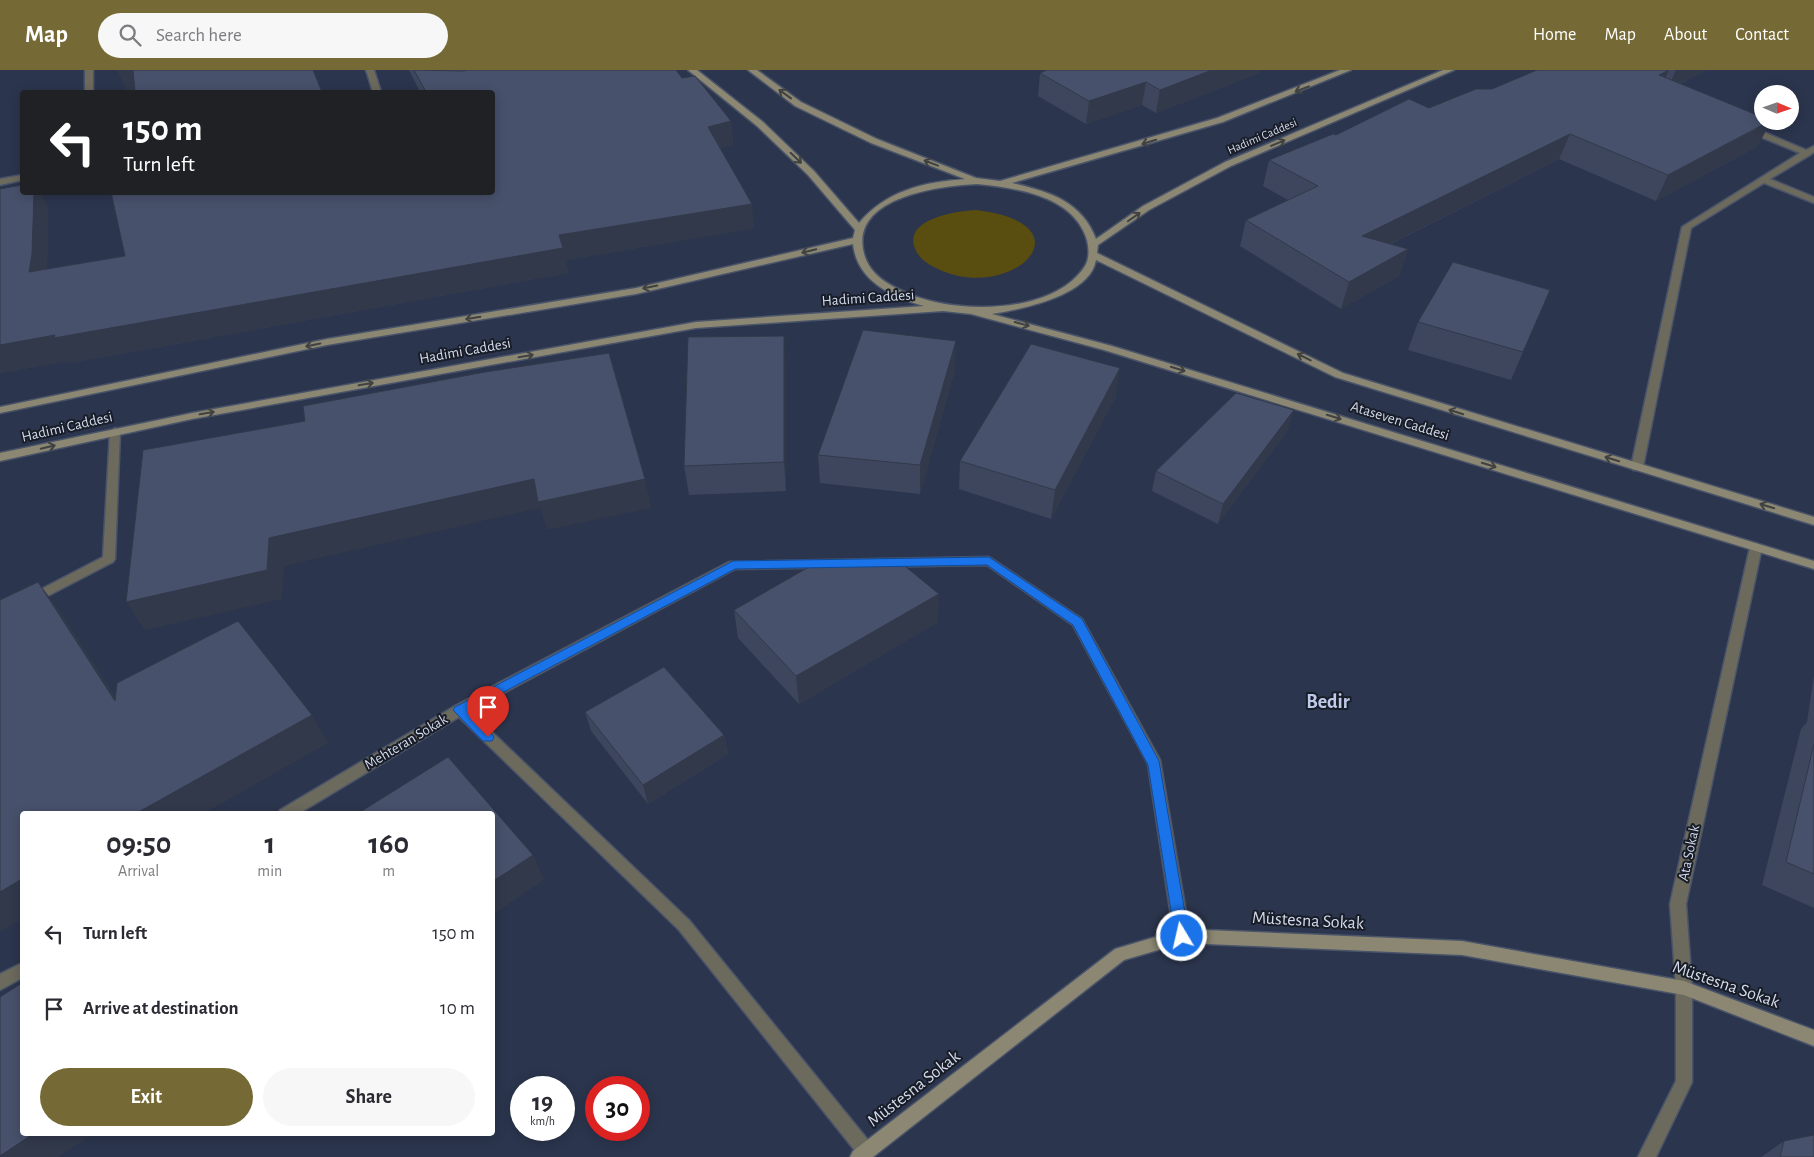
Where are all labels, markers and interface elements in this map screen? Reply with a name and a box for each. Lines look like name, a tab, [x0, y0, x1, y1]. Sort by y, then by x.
search box	[98, 13, 448, 58]
icon: search	[116, 21, 144, 49]
text: Map	[25, 23, 68, 47]
text: Search here	[156, 26, 242, 45]
text: Home	[1533, 26, 1576, 44]
text: Map	[1604, 26, 1636, 44]
text: About	[1664, 26, 1707, 44]
text: Contact	[1735, 26, 1789, 44]
one-way arrow	[1295, 84, 1310, 94]
north arrow	[1754, 85, 1799, 130]
map controls	[1754, 85, 1799, 130]
one-way arrow	[779, 89, 792, 100]
icon: left	[40, 110, 105, 175]
text: 150 m	[123, 112, 203, 147]
street label: Hadimi Caddesi	[1226, 116, 1298, 156]
one-way arrow	[1270, 137, 1285, 147]
one-way arrow	[1141, 138, 1157, 148]
one-way arrow	[790, 152, 802, 164]
text: Turn left	[123, 153, 195, 175]
one-way arrow	[924, 158, 939, 168]
one-way arrow	[1127, 212, 1141, 222]
one-way arrow	[801, 247, 817, 256]
one-way arrow	[643, 283, 659, 293]
street label: Hadimi Caddesi	[821, 287, 915, 309]
one-way arrow	[465, 313, 481, 323]
one-way arrow	[1014, 320, 1030, 330]
street label: Hadimi Caddesi	[418, 336, 512, 366]
one-way arrow	[305, 341, 321, 351]
one-way arrow	[518, 350, 534, 360]
one-way arrow	[1297, 352, 1312, 361]
one-way arrow	[1170, 365, 1186, 375]
one-way arrow	[358, 379, 374, 389]
street label: Ataseven Caddesi	[1349, 399, 1451, 443]
one-way arrow	[1449, 407, 1465, 416]
one-way arrow	[198, 408, 214, 417]
street label: Hadimi Caddesi	[20, 409, 114, 445]
one-way arrow	[1325, 412, 1341, 422]
one-way arrow	[39, 442, 55, 451]
one-way arrow	[1604, 454, 1620, 464]
one-way arrow	[1480, 460, 1496, 470]
one-way arrow	[1760, 501, 1776, 511]
pin	[467, 686, 509, 737]
district label: Bedir	[1306, 692, 1350, 712]
icon: arrive	[474, 693, 502, 721]
street label: Mehteran Sokak	[362, 711, 450, 773]
street label: Ata Sokak	[1676, 823, 1702, 882]
text: 09:50	[106, 829, 171, 859]
text: 1	[264, 829, 275, 859]
text: 160	[368, 829, 409, 859]
text: Arrival	[118, 863, 159, 879]
text: min	[257, 863, 282, 879]
text: m	[382, 863, 395, 879]
position arrow	[1155, 909, 1207, 961]
street label: Müstesna Sokak	[1252, 909, 1365, 933]
icon: left	[40, 920, 68, 948]
text: Turn left	[83, 924, 147, 943]
text: 150 m	[432, 924, 475, 943]
street label: Müstesna Sokak	[1670, 958, 1783, 1012]
icon: arrive	[40, 995, 68, 1023]
text: Arrive at destination	[83, 999, 239, 1018]
text: 10 m	[440, 999, 475, 1018]
street label: Müstesna Sokak	[864, 1047, 964, 1131]
button: Exit	[40, 1068, 253, 1126]
button: Share	[263, 1068, 475, 1126]
speed limit sign: 30	[585, 1076, 650, 1141]
text: 19	[532, 1090, 553, 1115]
text: km/h	[530, 1115, 555, 1127]

